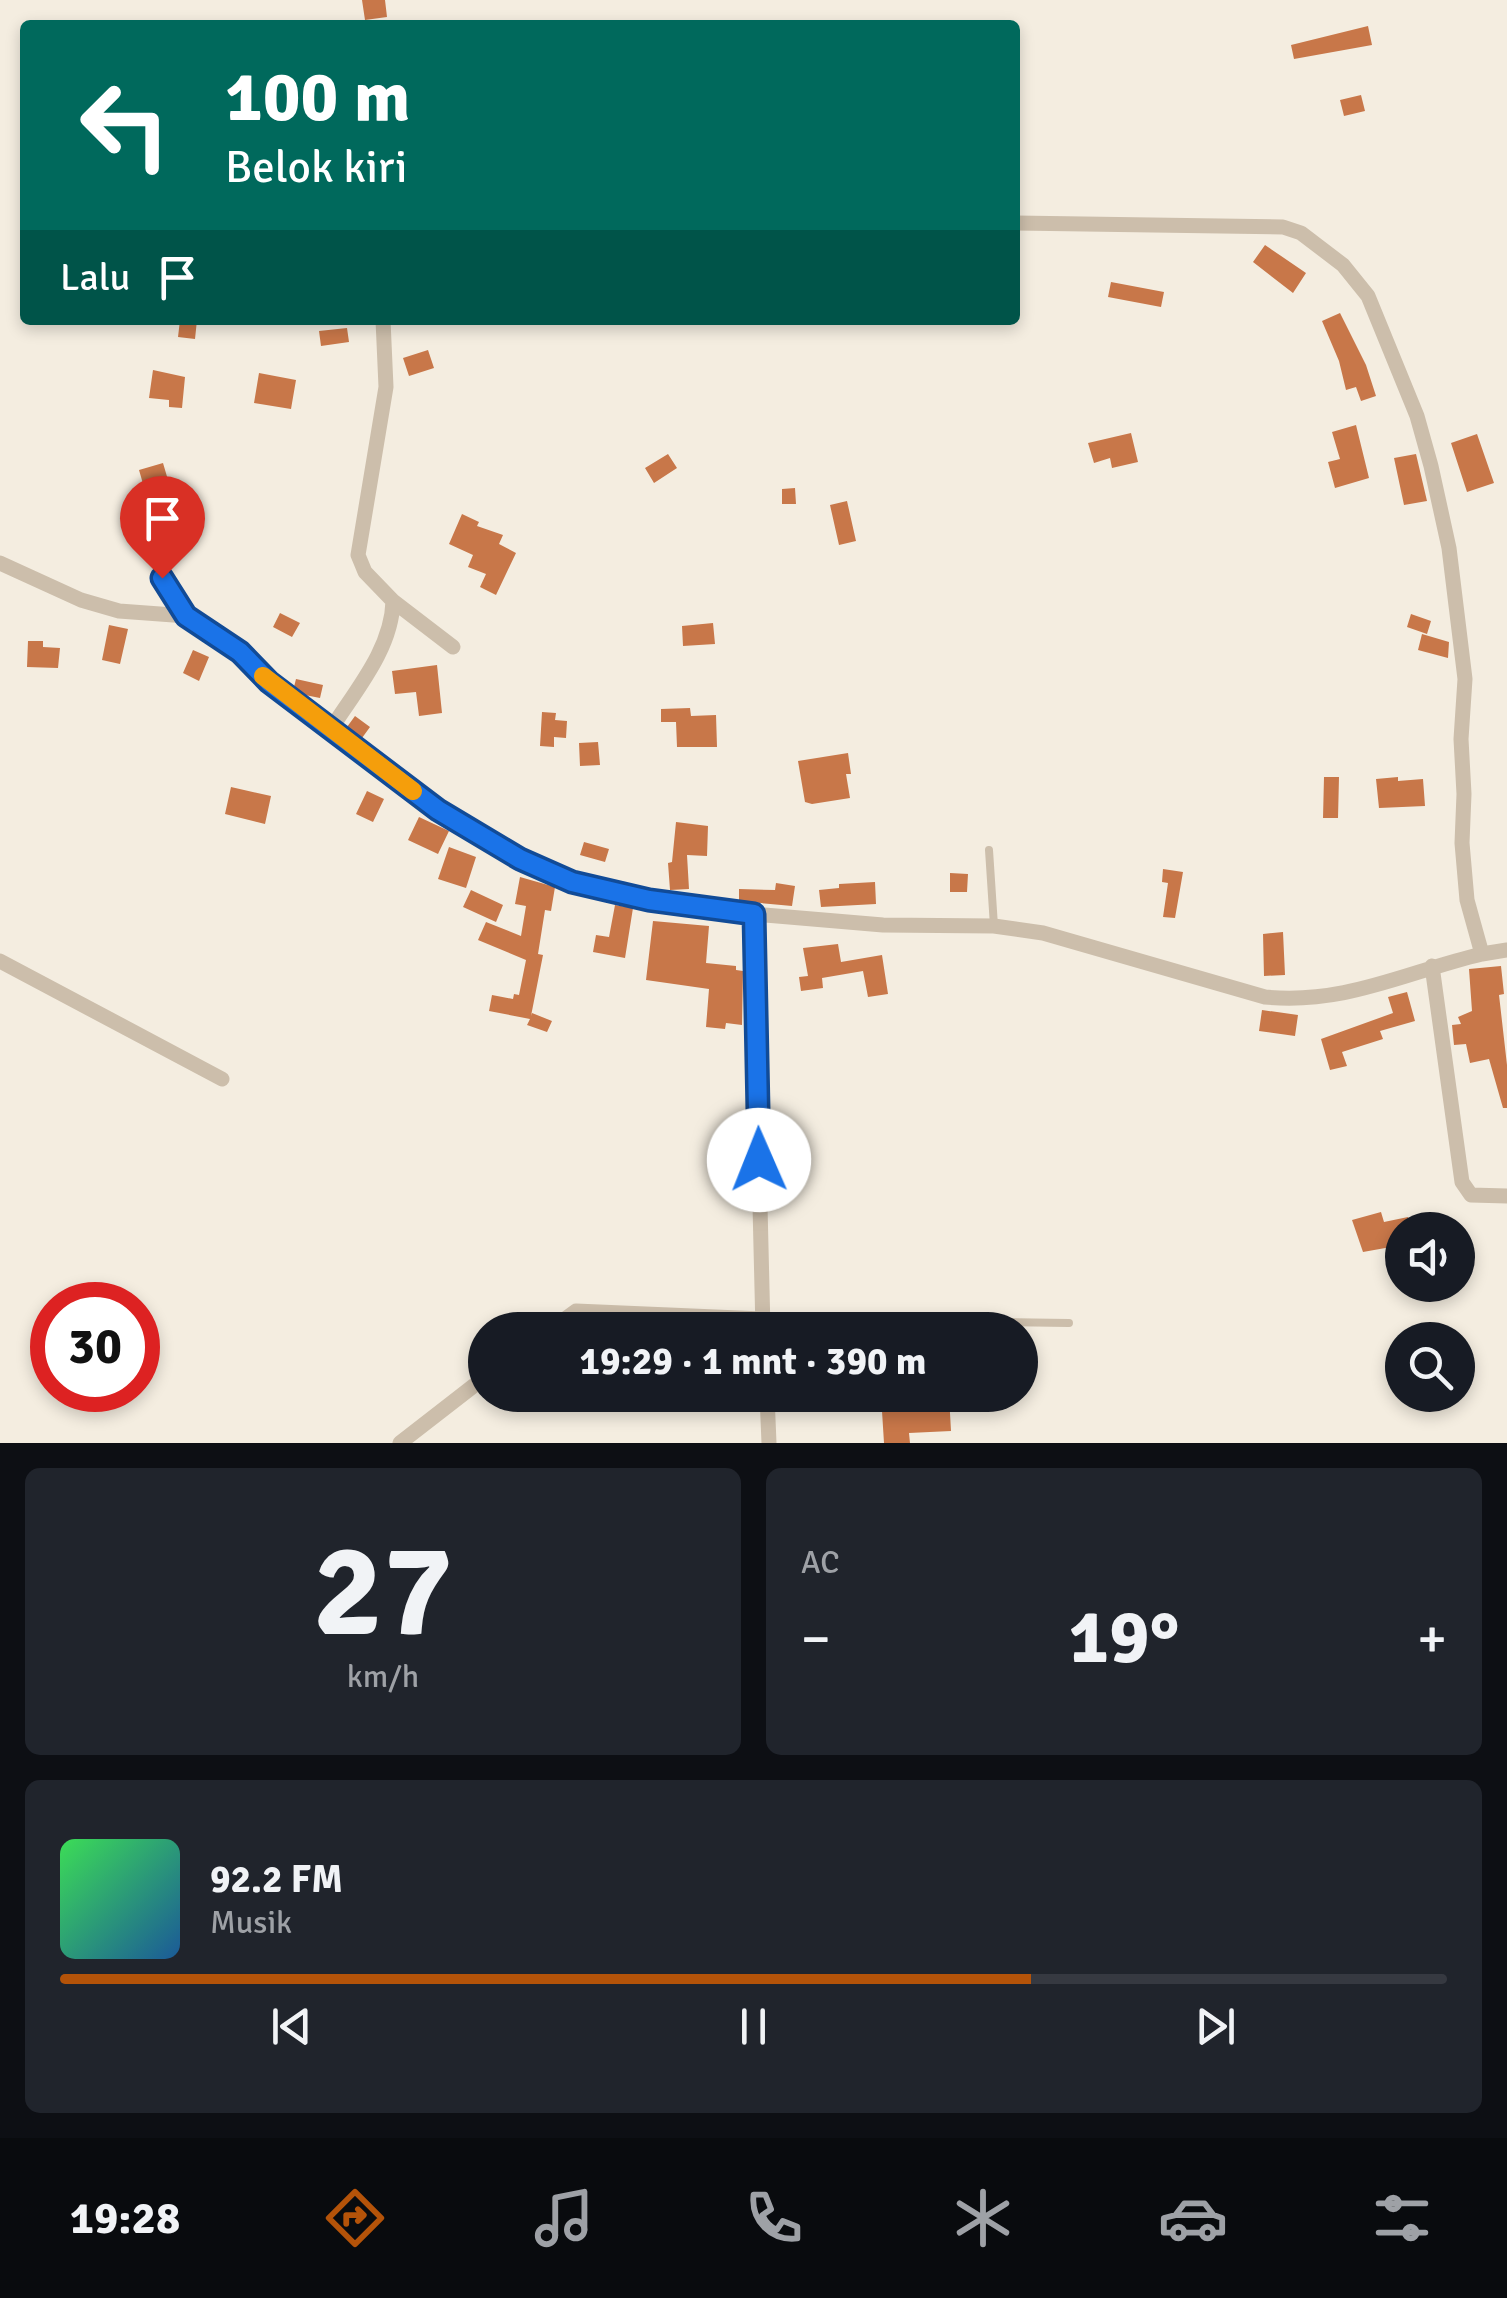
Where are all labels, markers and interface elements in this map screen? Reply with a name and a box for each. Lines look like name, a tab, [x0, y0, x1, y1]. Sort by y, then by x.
text: 100 m	[225, 54, 410, 140]
icon: left	[60, 60, 190, 190]
text: Belok kiri	[225, 140, 407, 195]
icon: arrive	[150, 250, 205, 305]
text: Lalu	[60, 254, 130, 301]
pin	[120, 476, 205, 579]
icon: arrive	[135, 491, 190, 546]
position arrow	[707, 1108, 811, 1212]
map controls	[1385, 1212, 1475, 1412]
button: sound	[1385, 1212, 1475, 1302]
speed limit sign: 30	[30, 1282, 160, 1412]
button: search	[1385, 1322, 1475, 1412]
text: 19:29 · 1 mnt · 390 m	[579, 1338, 927, 1385]
text: 27	[313, 1512, 453, 1672]
text: AC	[801, 1543, 839, 1582]
text: 19°	[1069, 1591, 1180, 1684]
text: −	[801, 1605, 831, 1673]
text: +	[1417, 1605, 1447, 1673]
text: km/h	[347, 1657, 419, 1696]
text: 92.2 FM	[210, 1856, 343, 1903]
text: Musik	[210, 1903, 292, 1942]
icon: previous	[264, 1999, 319, 2054]
icon: pause	[726, 1999, 781, 2054]
icon: next	[1188, 1999, 1243, 2054]
icon: directions	[320, 2183, 390, 2253]
icon: music	[529, 2183, 599, 2253]
icon: phone	[739, 2183, 809, 2253]
icon: climate	[948, 2183, 1018, 2253]
icon: car	[1158, 2183, 1228, 2253]
icon: filters	[1367, 2183, 1437, 2253]
text: 19:28	[70, 2191, 180, 2246]

